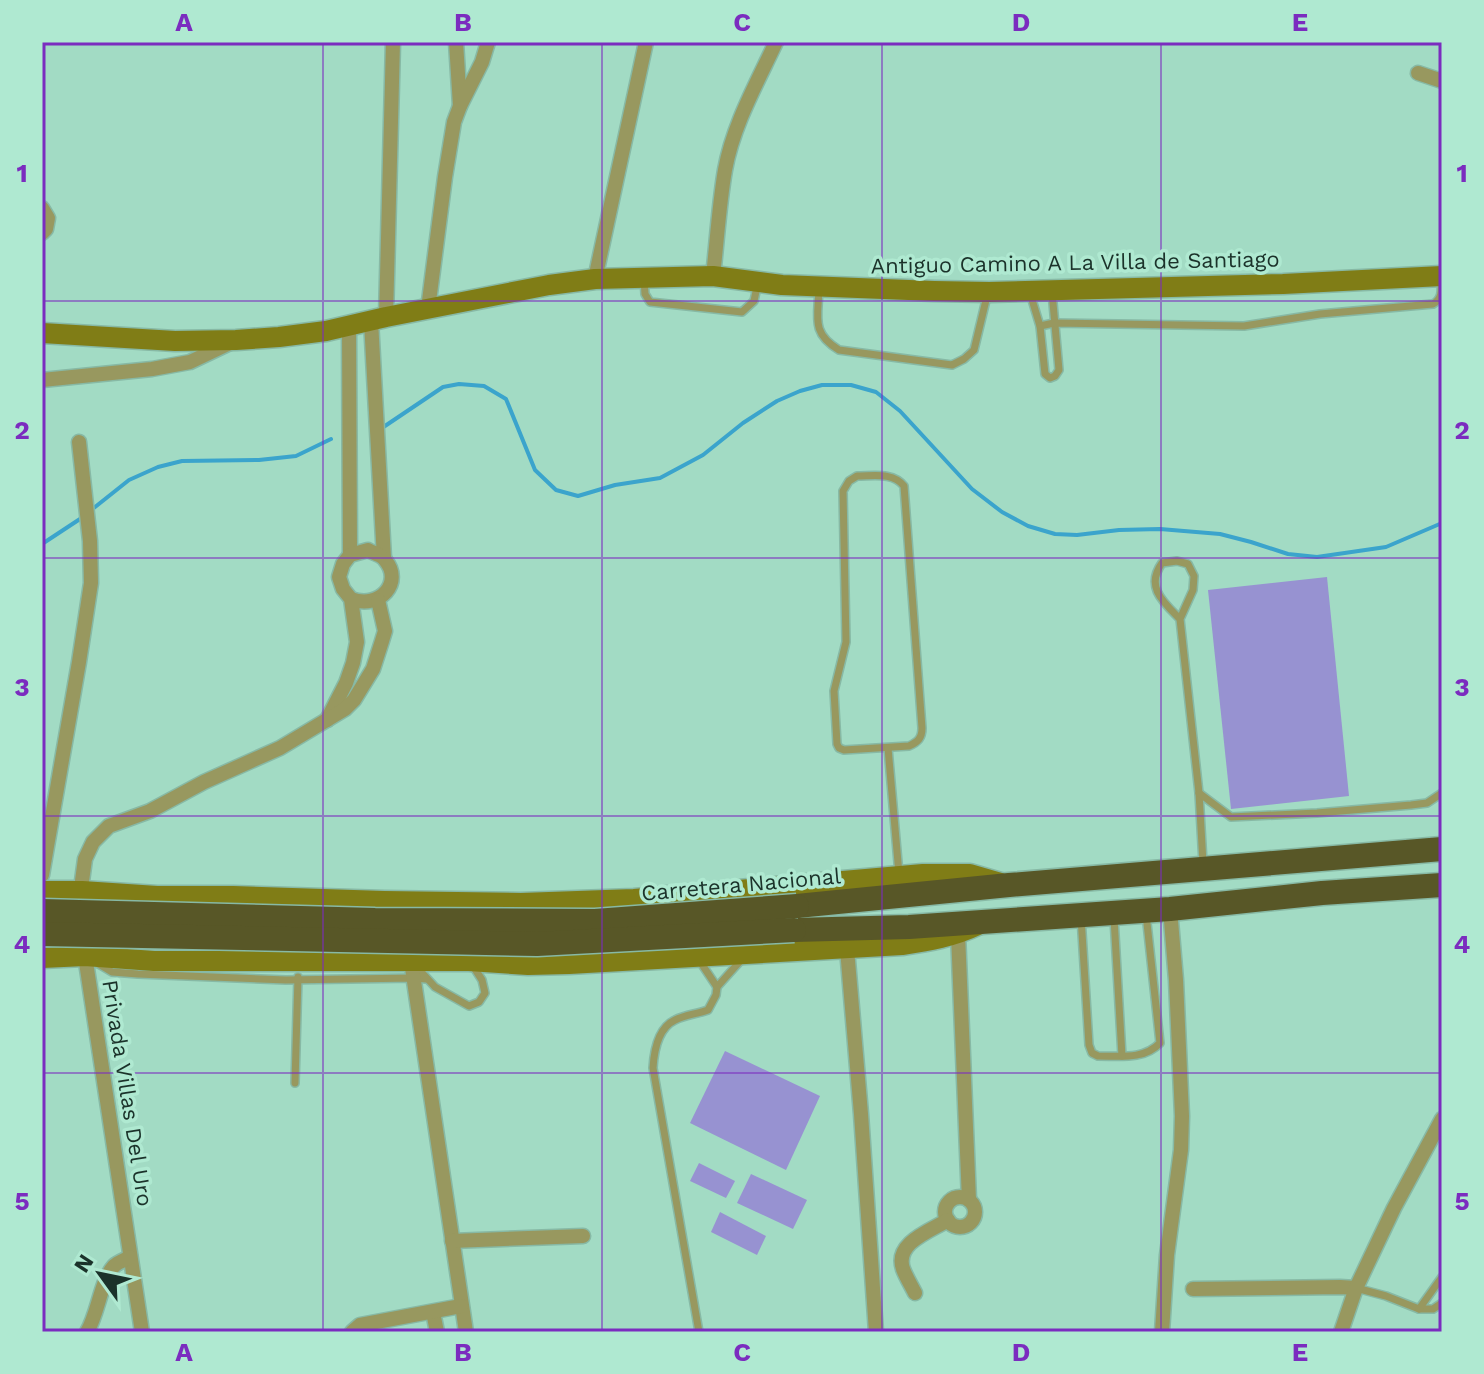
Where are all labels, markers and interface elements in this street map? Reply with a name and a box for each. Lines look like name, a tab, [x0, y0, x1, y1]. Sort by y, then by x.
text: A	[175, 7, 193, 37]
text: B	[454, 7, 472, 37]
text: C	[733, 7, 751, 37]
text: D	[1012, 7, 1030, 37]
text: E	[1292, 7, 1308, 37]
text: 1	[16, 158, 28, 188]
text: 1	[1456, 158, 1468, 188]
street label: Antiguo Camino A La Villa de Santiago	[870, 246, 1280, 279]
text: 2	[14, 415, 30, 445]
text: 2	[1454, 415, 1470, 445]
text: 3	[14, 672, 30, 702]
text: 3	[1454, 672, 1470, 702]
street label: Carretera Nacional	[640, 863, 842, 906]
text: 4	[14, 929, 31, 959]
text: 4	[1454, 929, 1471, 959]
street label: Privada Villas Del Uro	[97, 978, 158, 1208]
text: 5	[14, 1186, 30, 1216]
text: 5	[1454, 1186, 1470, 1216]
north arrow	[60, 1234, 140, 1314]
text: N	[69, 1250, 99, 1277]
text: A	[175, 1337, 193, 1367]
text: B	[454, 1337, 472, 1367]
text: C	[733, 1337, 751, 1367]
text: D	[1012, 1337, 1030, 1367]
text: E	[1292, 1337, 1308, 1367]

